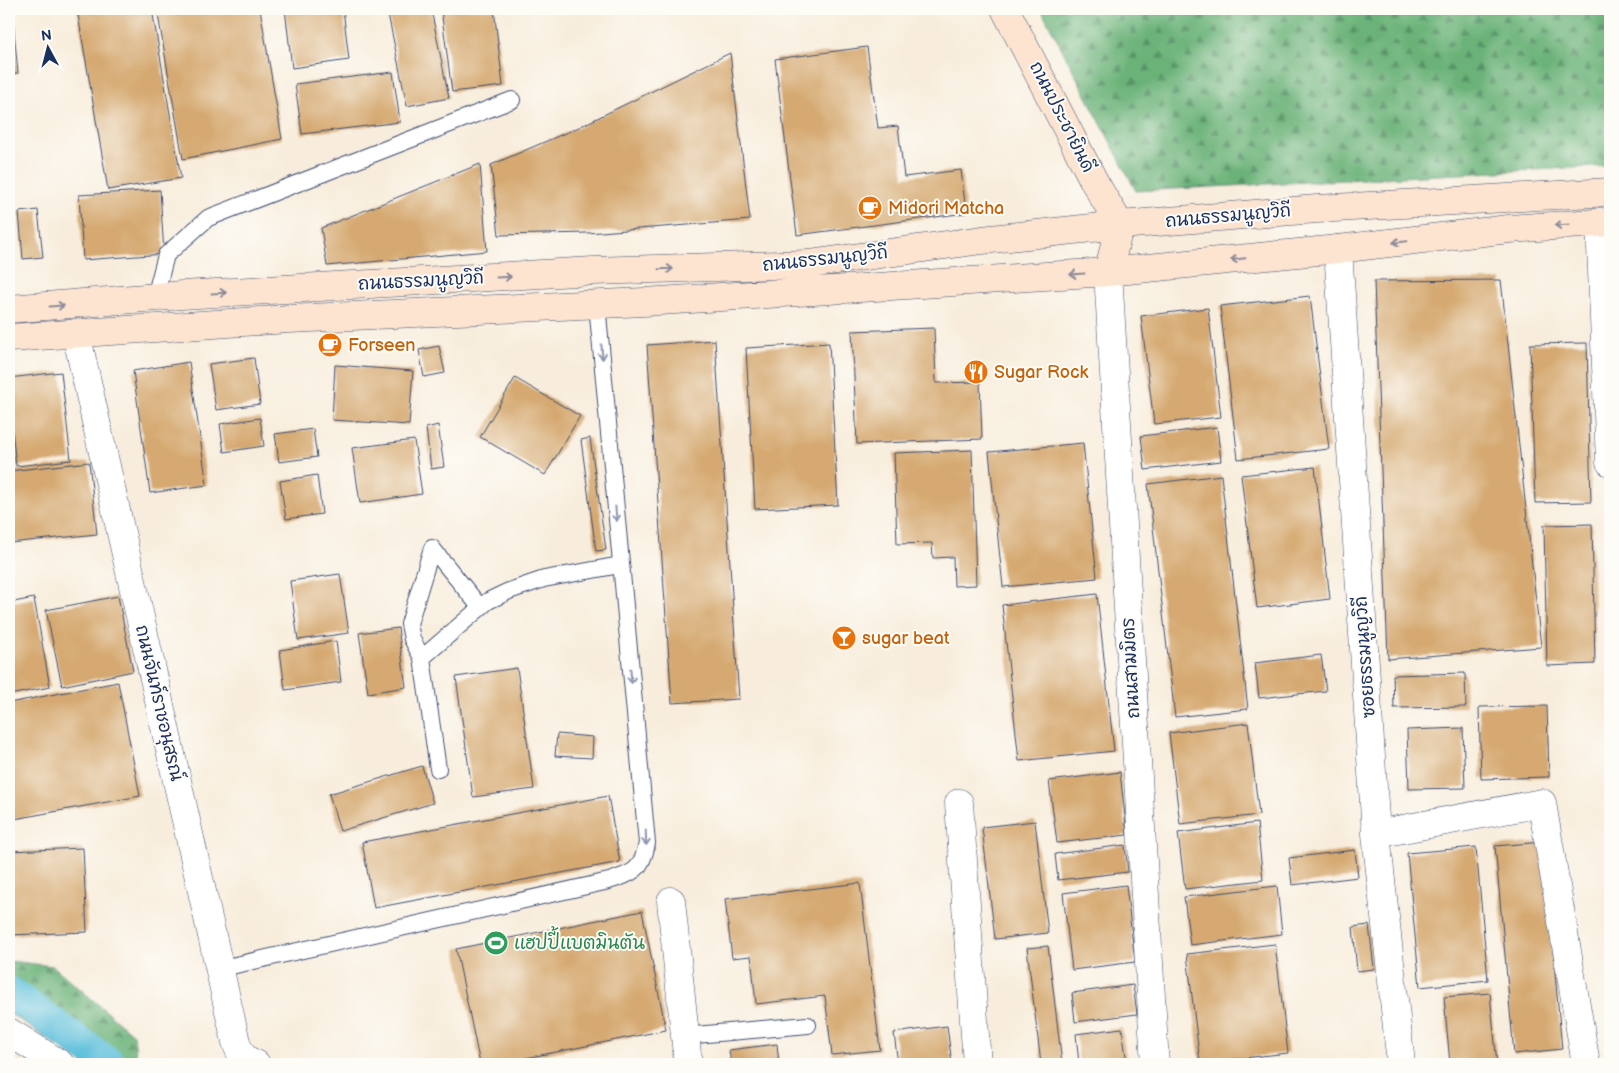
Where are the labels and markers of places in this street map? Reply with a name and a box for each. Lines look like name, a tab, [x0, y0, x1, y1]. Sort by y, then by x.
cafe icon: Midori Matcha	[857, 195, 883, 221]
place label: Midori Matcha	[888, 198, 1004, 219]
cafe icon: Forseen	[317, 332, 343, 358]
place label: Forseen	[348, 335, 415, 356]
restaurant icon: Sugar Rock	[963, 359, 989, 385]
place label: Sugar Rock	[994, 362, 1088, 383]
bar icon: sugar beat	[831, 625, 857, 651]
place label: sugar beat	[862, 628, 950, 649]
place label: แฮปปี้แบตมินตัน	[514, 926, 645, 954]
sports icon: แฮปปี้แบตมินตัน	[483, 930, 509, 956]

